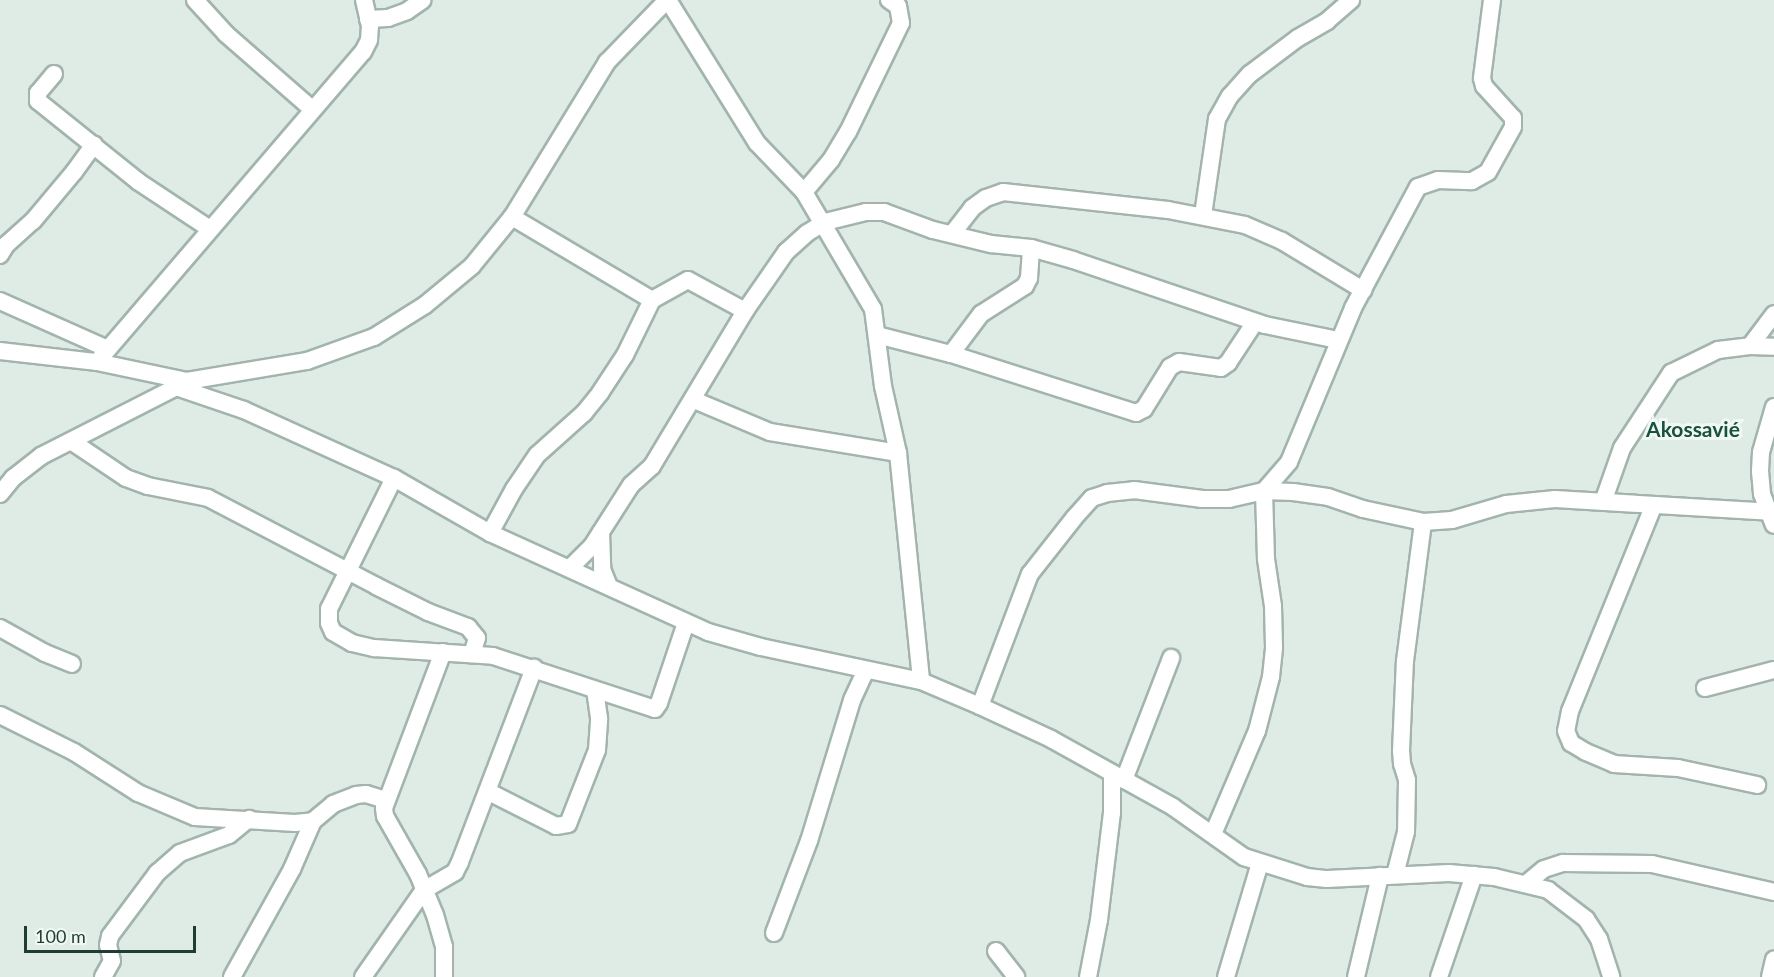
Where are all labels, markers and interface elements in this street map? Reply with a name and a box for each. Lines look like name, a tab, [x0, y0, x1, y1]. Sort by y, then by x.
district label: Akossavié	[1646, 416, 1740, 442]
scale bar	[27, 914, 200, 952]
text: 100 m	[35, 925, 86, 947]

